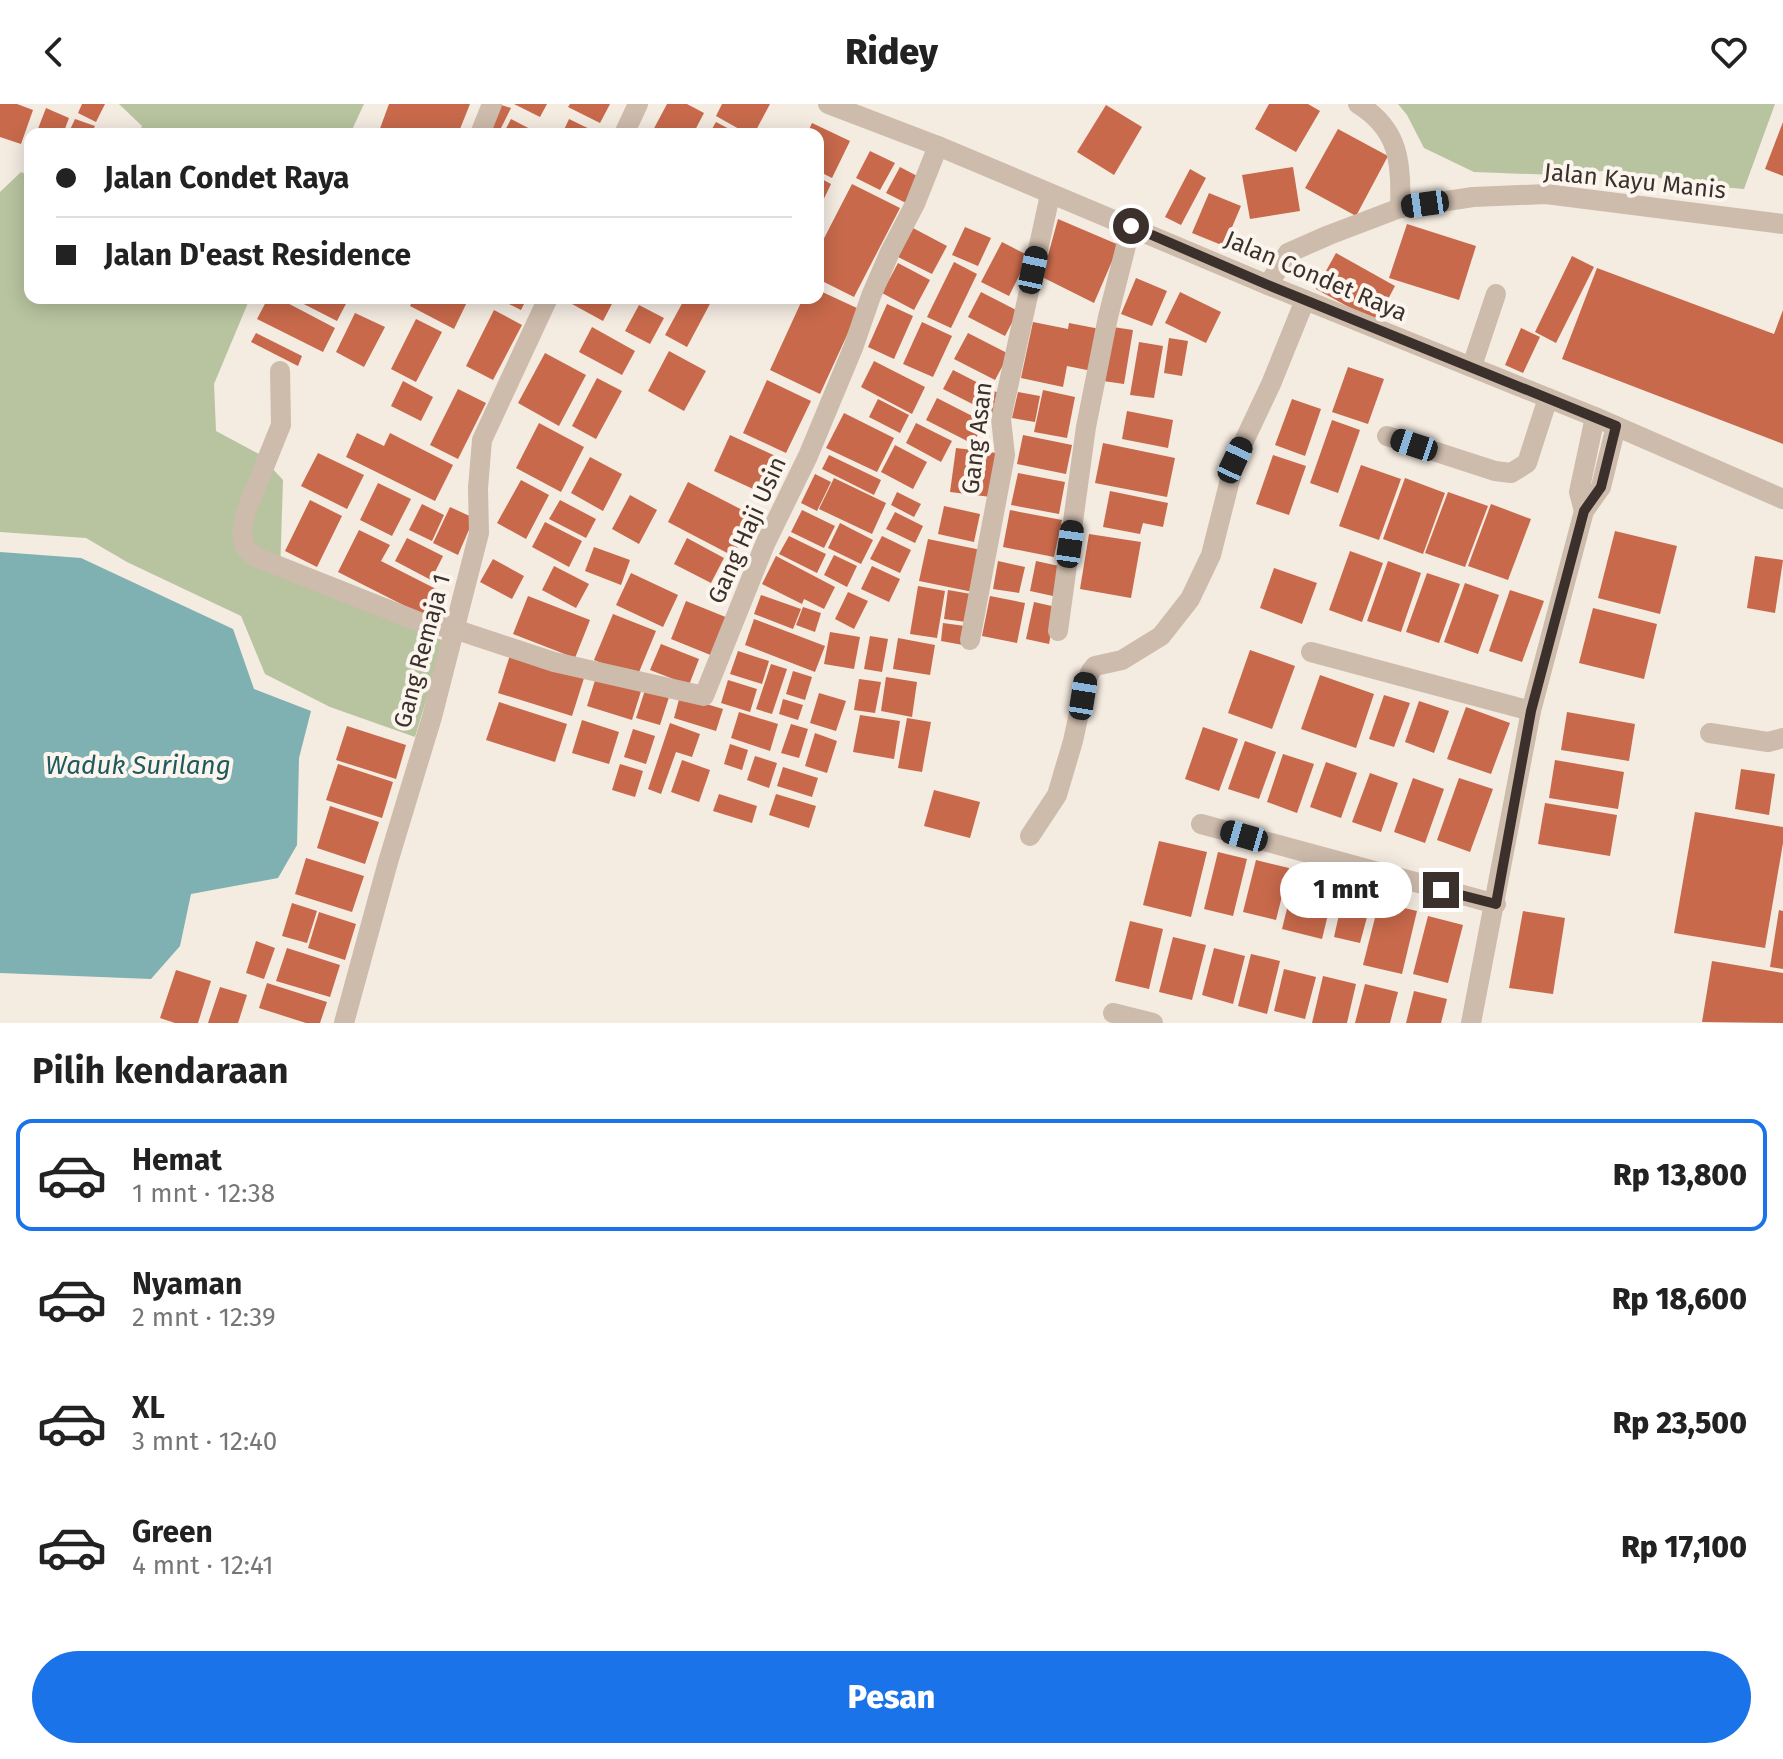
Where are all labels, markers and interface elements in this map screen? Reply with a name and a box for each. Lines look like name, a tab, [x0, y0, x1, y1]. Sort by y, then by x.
icon: back	[32, 30, 76, 74]
text: Ridey	[845, 30, 938, 74]
icon: heart	[1707, 30, 1751, 74]
street label: Jalan Kayu Manis	[1542, 158, 1728, 204]
text: Jalan Condet Raya	[104, 160, 350, 196]
car	[1400, 189, 1450, 219]
route start	[1113, 208, 1149, 244]
street label: Jalan Condet Raya	[1221, 225, 1411, 327]
text: Jalan D'east Residence	[104, 237, 411, 273]
car	[1016, 244, 1050, 296]
street label: Gang Asan	[956, 380, 998, 496]
car	[1387, 426, 1441, 464]
car	[1214, 433, 1256, 487]
street label: Gang Haji Usin	[702, 452, 792, 608]
car	[1055, 519, 1085, 569]
street label: Gang Remaja 1	[388, 571, 456, 731]
car	[1067, 670, 1099, 722]
water label: Waduk Surilang	[45, 750, 231, 781]
car	[1218, 818, 1270, 854]
callout: 1 mnt	[1281, 862, 1413, 918]
route end	[1423, 872, 1459, 908]
text: 1 mnt	[1313, 874, 1379, 905]
text: Pilih kendaraan	[32, 1049, 289, 1093]
icon: car	[36, 1139, 108, 1211]
text: Hemat	[132, 1142, 222, 1178]
text: Rp 13,800	[1613, 1157, 1747, 1193]
text: 1 mnt · 12:38	[132, 1178, 275, 1209]
icon: car	[36, 1263, 108, 1335]
text: Nyaman	[132, 1266, 242, 1302]
text: Rp 18,600	[1612, 1281, 1747, 1317]
text: 2 mnt · 12:39	[132, 1302, 276, 1333]
icon: car	[36, 1387, 108, 1459]
text: XL	[132, 1390, 165, 1426]
text: Rp 23,500	[1613, 1405, 1747, 1441]
text: 3 mnt · 12:40	[132, 1426, 277, 1457]
icon: car	[36, 1511, 108, 1583]
text: Green	[132, 1514, 213, 1550]
text: Rp 17,100	[1621, 1529, 1747, 1565]
text: 4 mnt · 12:41	[132, 1550, 273, 1581]
button: Pesan	[32, 1651, 1751, 1743]

